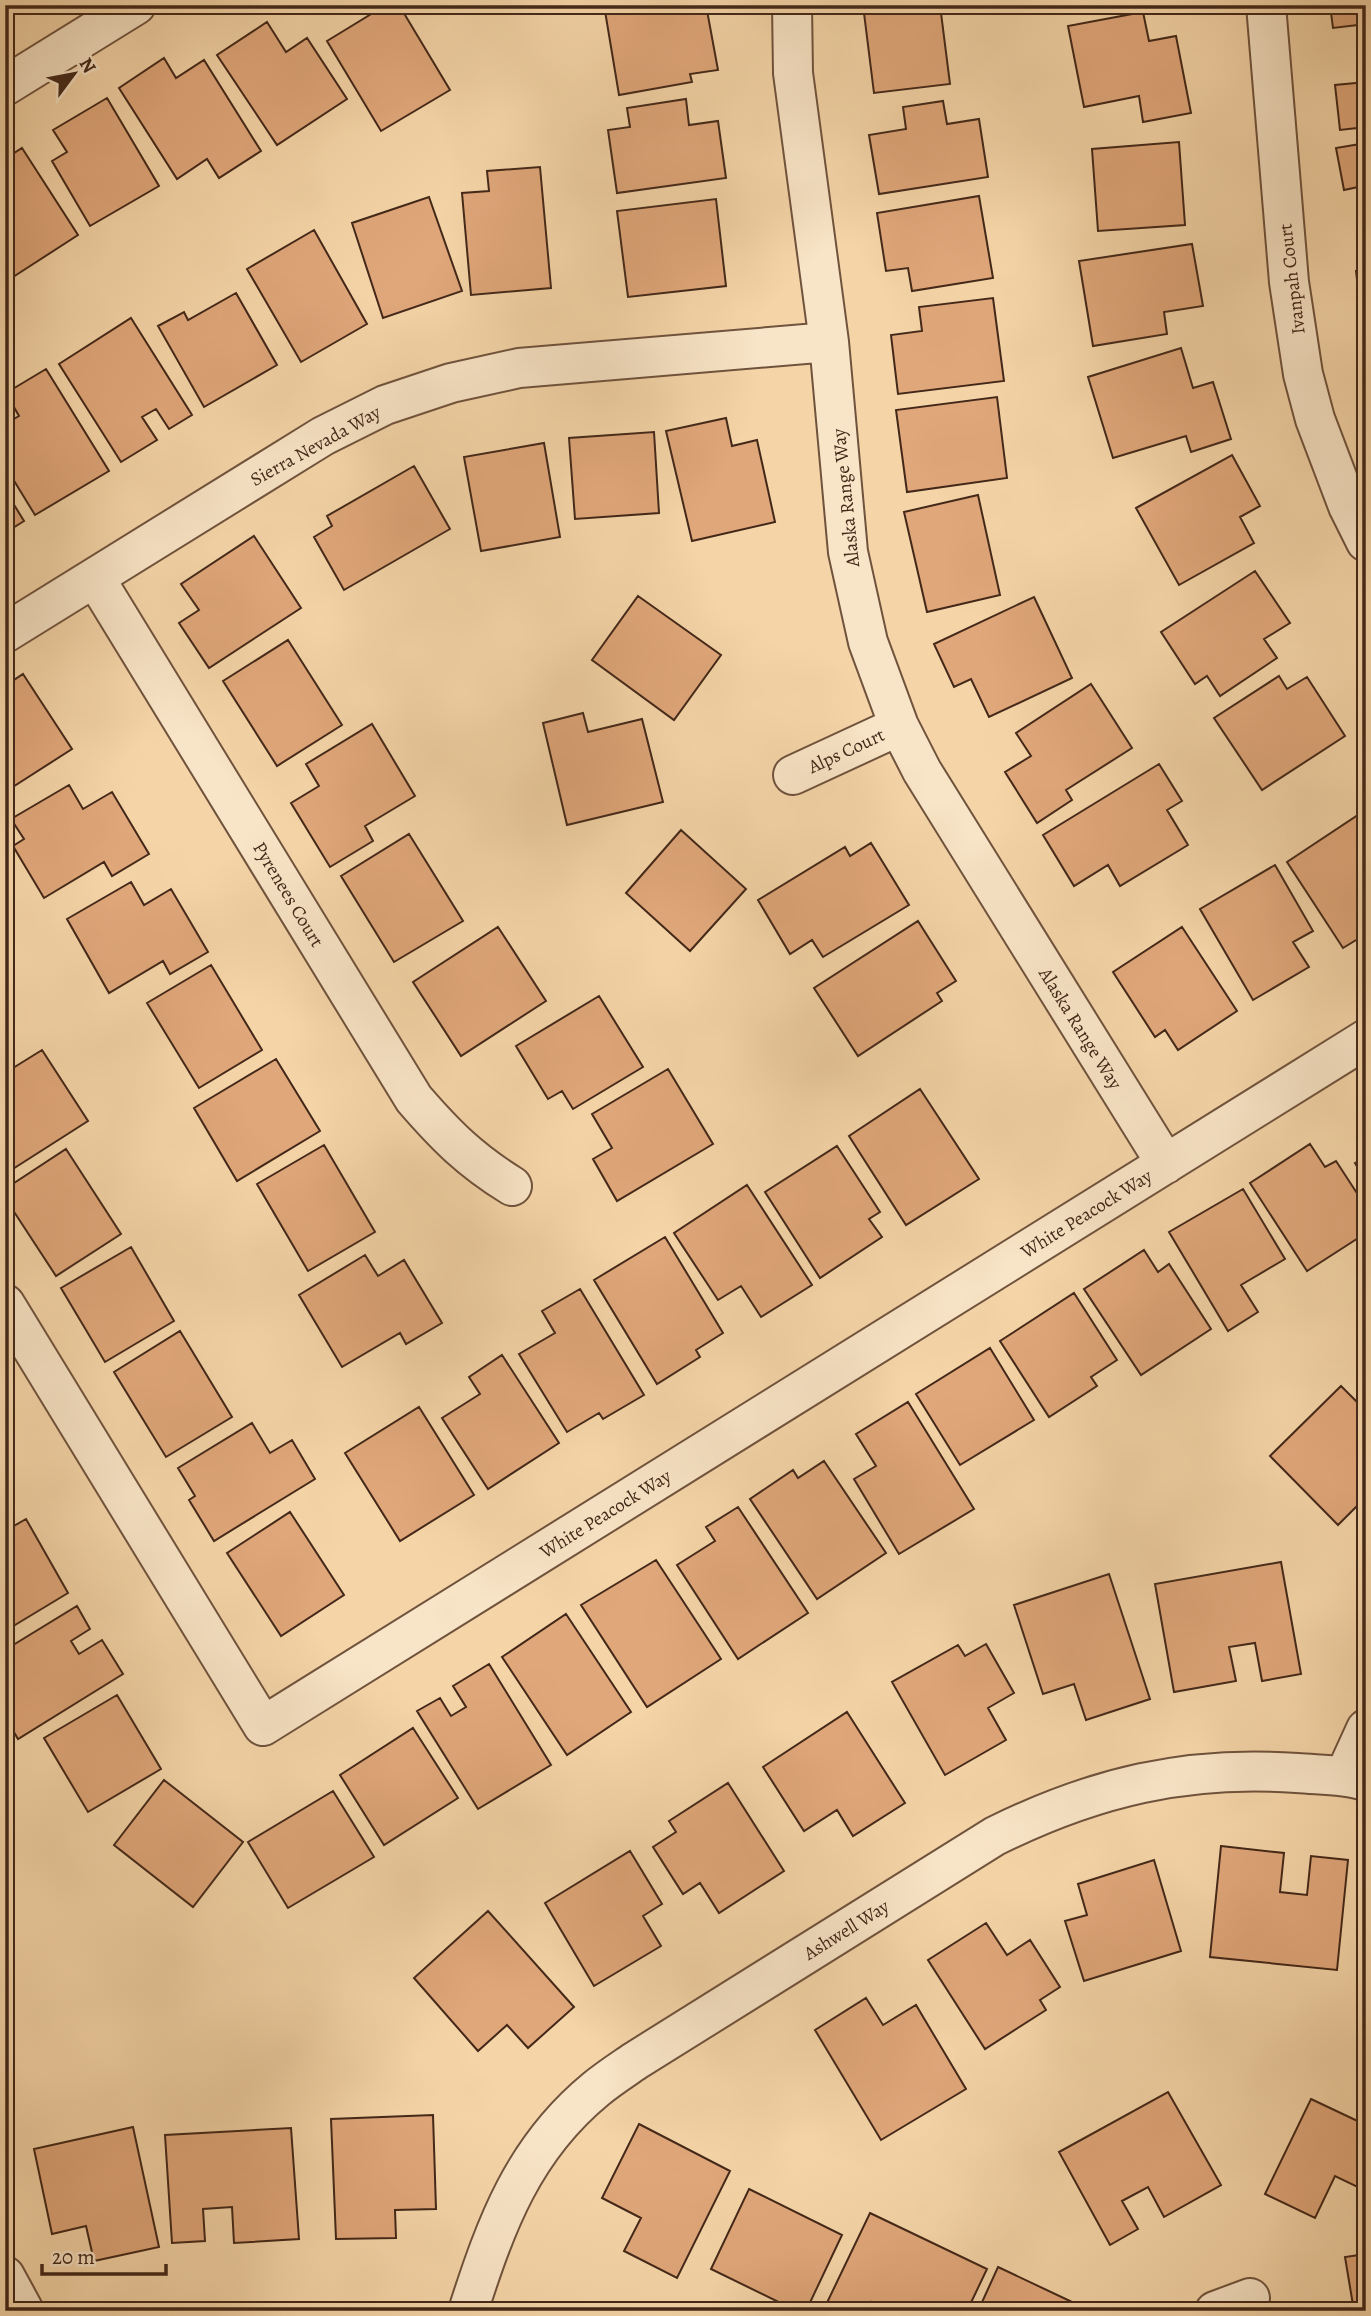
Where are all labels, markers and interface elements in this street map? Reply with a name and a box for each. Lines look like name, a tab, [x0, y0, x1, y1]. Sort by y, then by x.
north arrow	[38, 38, 108, 108]
text: N	[73, 53, 102, 78]
street label: Ivanpah Court	[1272, 222, 1312, 336]
street label: Sierra Nevada Way	[246, 399, 386, 493]
street label: Alaska Range Way	[826, 427, 866, 569]
street label: Alps Court	[803, 722, 889, 780]
street label: Pyrenees Court	[247, 837, 330, 952]
street label: Alaska Range Way	[1032, 962, 1128, 1095]
street label: White Peacock Way	[1015, 1163, 1158, 1265]
street label: White Peacock Way	[534, 1463, 677, 1565]
street label: Ashwell Way	[798, 1893, 895, 1967]
scale bar	[42, 2232, 166, 2276]
text: 20 m	[52, 2243, 95, 2271]

